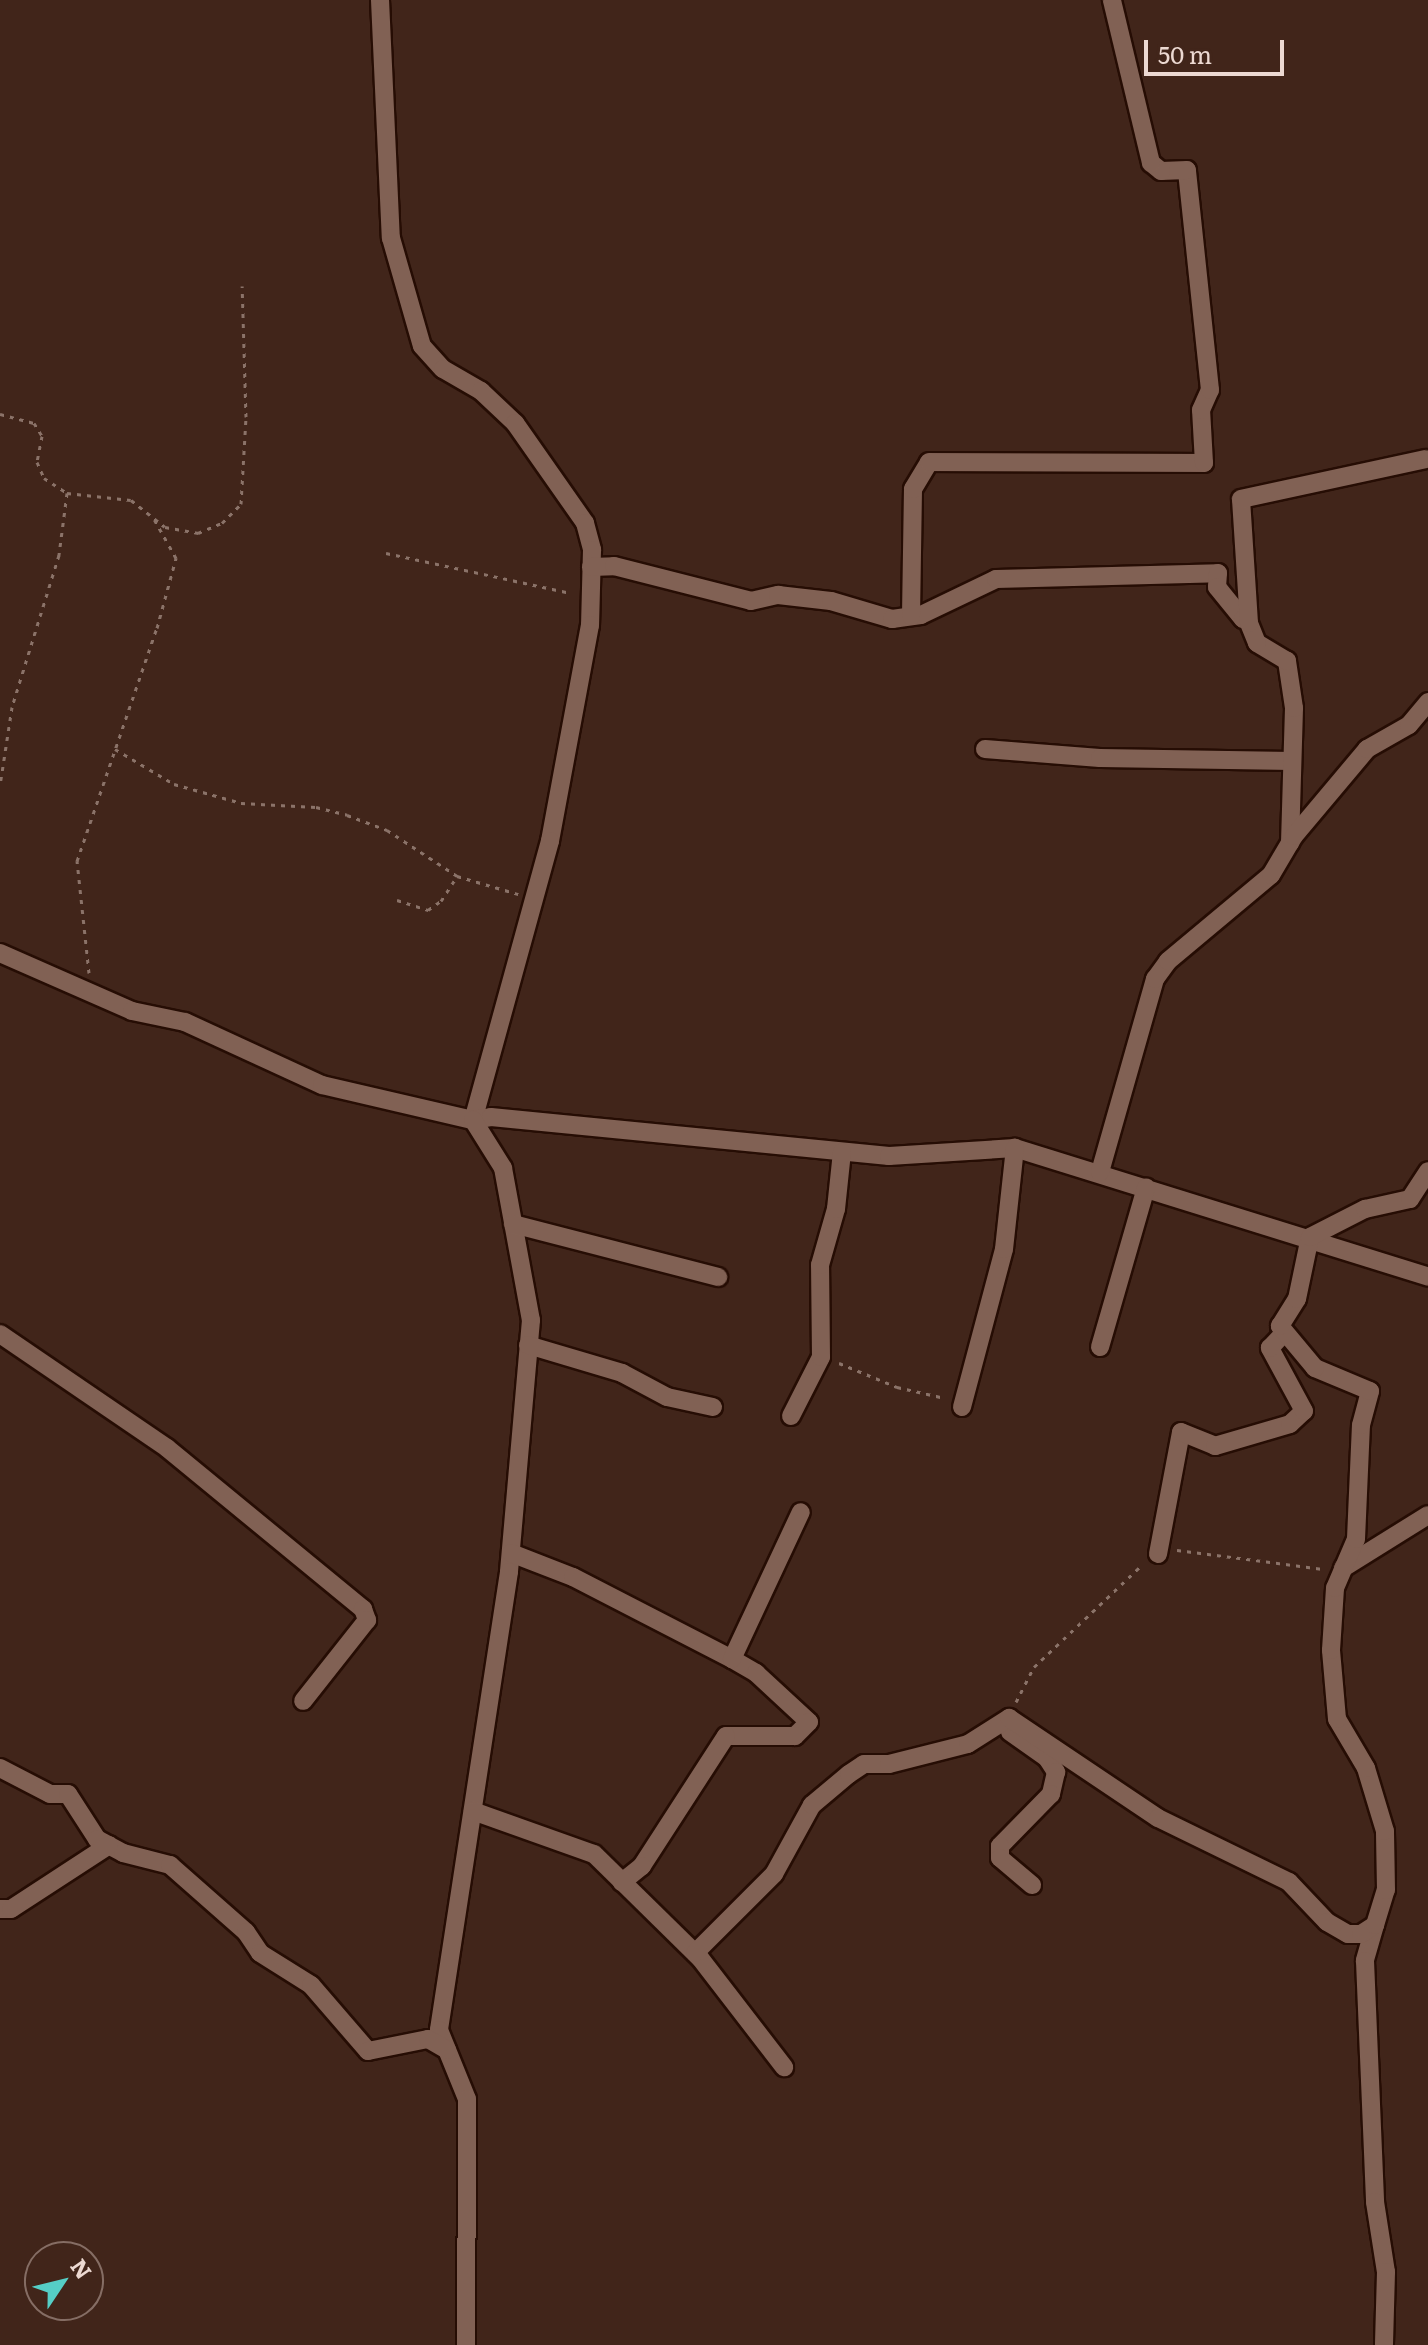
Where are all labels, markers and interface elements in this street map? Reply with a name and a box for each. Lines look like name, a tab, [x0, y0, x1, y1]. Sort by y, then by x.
scale bar	[1148, 24, 1288, 74]
text: 50 m	[1158, 36, 1212, 71]
north arrow	[24, 2241, 104, 2321]
text: N	[64, 2251, 101, 2285]

